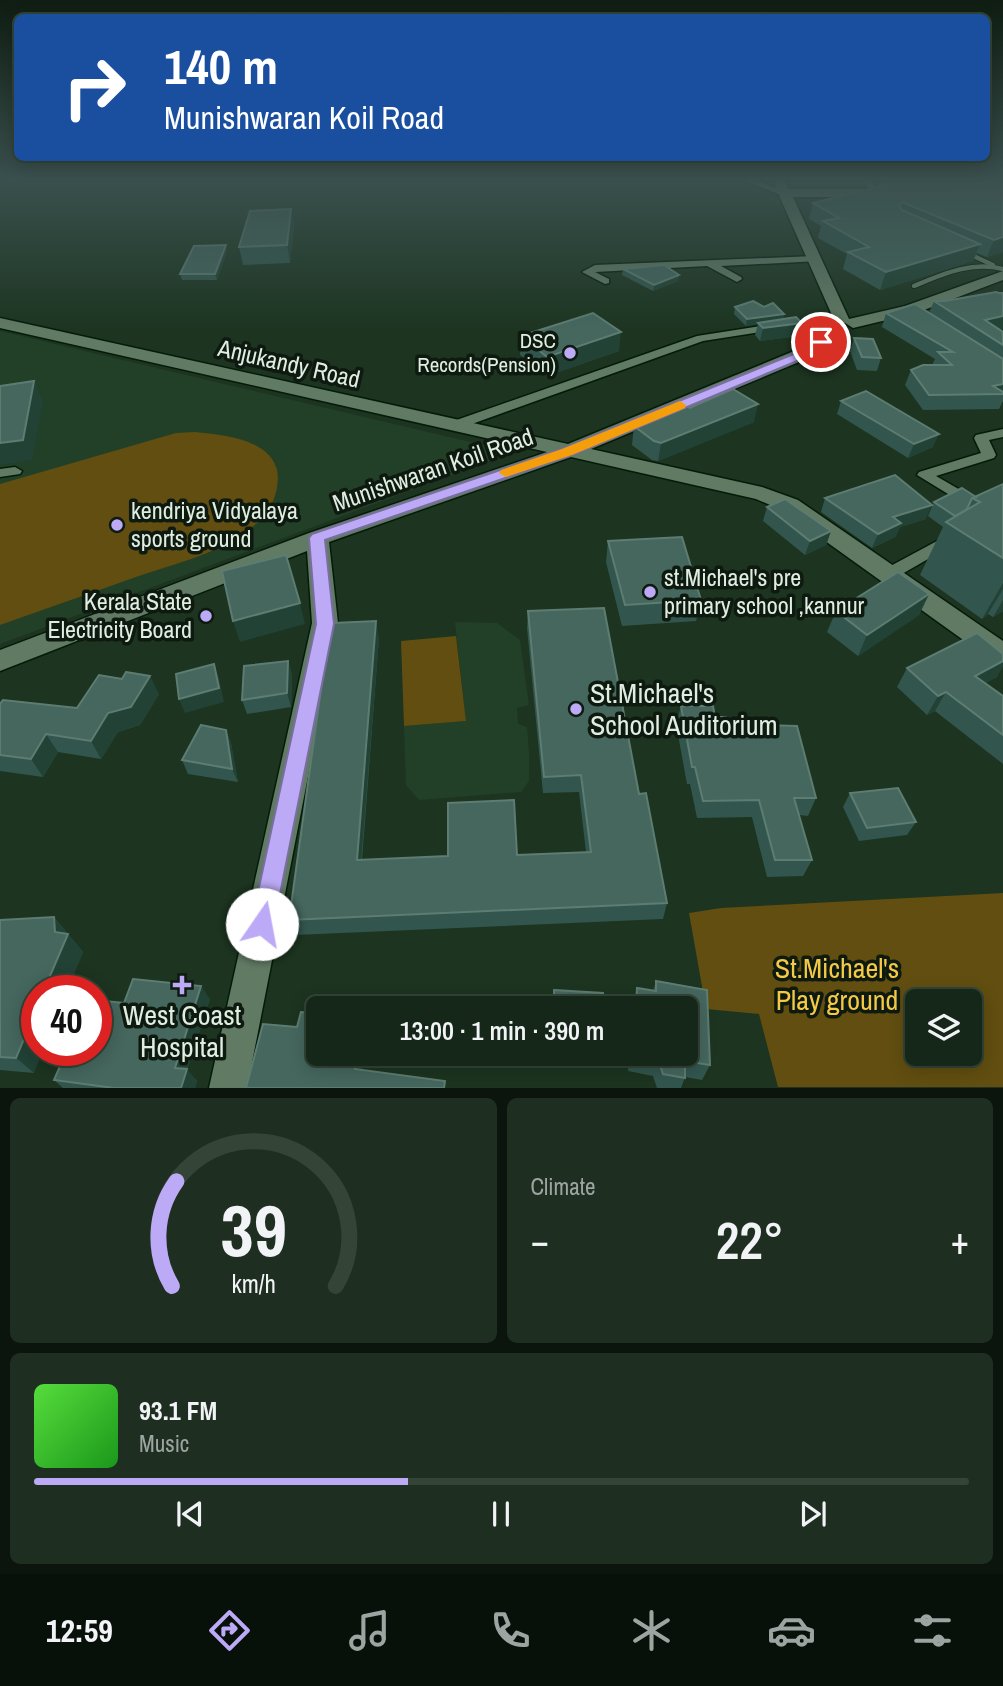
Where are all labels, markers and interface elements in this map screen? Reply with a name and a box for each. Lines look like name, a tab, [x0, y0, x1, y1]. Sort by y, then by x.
text: 140 m	[164, 33, 278, 99]
icon: right	[49, 42, 140, 133]
text: Munishwaran Koil Road	[164, 96, 444, 139]
pin	[791, 312, 851, 372]
icon: arrive	[802, 323, 840, 361]
place label: DSC Records(Pension)	[417, 326, 556, 379]
street label: Anjukandy Road	[214, 331, 363, 395]
marker: DSC Records(Pension)	[562, 345, 578, 361]
street label: Munishwaran Koil Road	[328, 420, 537, 518]
place label: kendriya Vidyalaya sports ground	[131, 494, 298, 554]
marker: kendriya Vidyalaya sports ground	[109, 517, 125, 533]
place label: st.Michael's pre primary school ,kannur	[664, 561, 865, 621]
marker: st.Michael's pre primary school ,kannur	[642, 584, 658, 600]
place label: Kerala State Electricity Board	[48, 585, 192, 645]
marker: Kerala State Electricity Board	[198, 608, 214, 624]
place label: St.Michael's School Auditorium	[590, 674, 778, 744]
marker: St.Michael's School Auditorium	[568, 701, 584, 717]
position arrow	[225, 887, 299, 961]
park label: St.Michael's Play ground	[775, 949, 899, 1019]
speed limit sign: 40	[21, 975, 112, 1066]
marker: West Coast Hospital	[172, 975, 192, 995]
map controls	[905, 989, 982, 1066]
button: layers	[905, 989, 982, 1066]
place label: West Coast Hospital	[123, 996, 241, 1066]
text: 13:00 · 1 min · 390 m	[400, 1013, 604, 1048]
text: Climate	[531, 1171, 595, 1202]
text: 39	[220, 1182, 286, 1280]
text: 22°	[716, 1205, 784, 1275]
text: −	[531, 1215, 549, 1266]
text: +	[951, 1215, 969, 1266]
text: km/h	[231, 1267, 275, 1301]
text: 93.1 FM	[139, 1393, 217, 1428]
text: Music	[139, 1428, 189, 1459]
icon: previous	[171, 1495, 209, 1533]
icon: pause	[482, 1495, 520, 1533]
icon: next	[794, 1495, 832, 1533]
icon: directions	[205, 1606, 254, 1655]
icon: music	[345, 1606, 394, 1655]
icon: phone	[486, 1606, 535, 1655]
icon: climate	[627, 1606, 676, 1655]
icon: car	[767, 1606, 816, 1655]
icon: filters	[908, 1606, 957, 1655]
text: 12:59	[46, 1609, 113, 1652]

